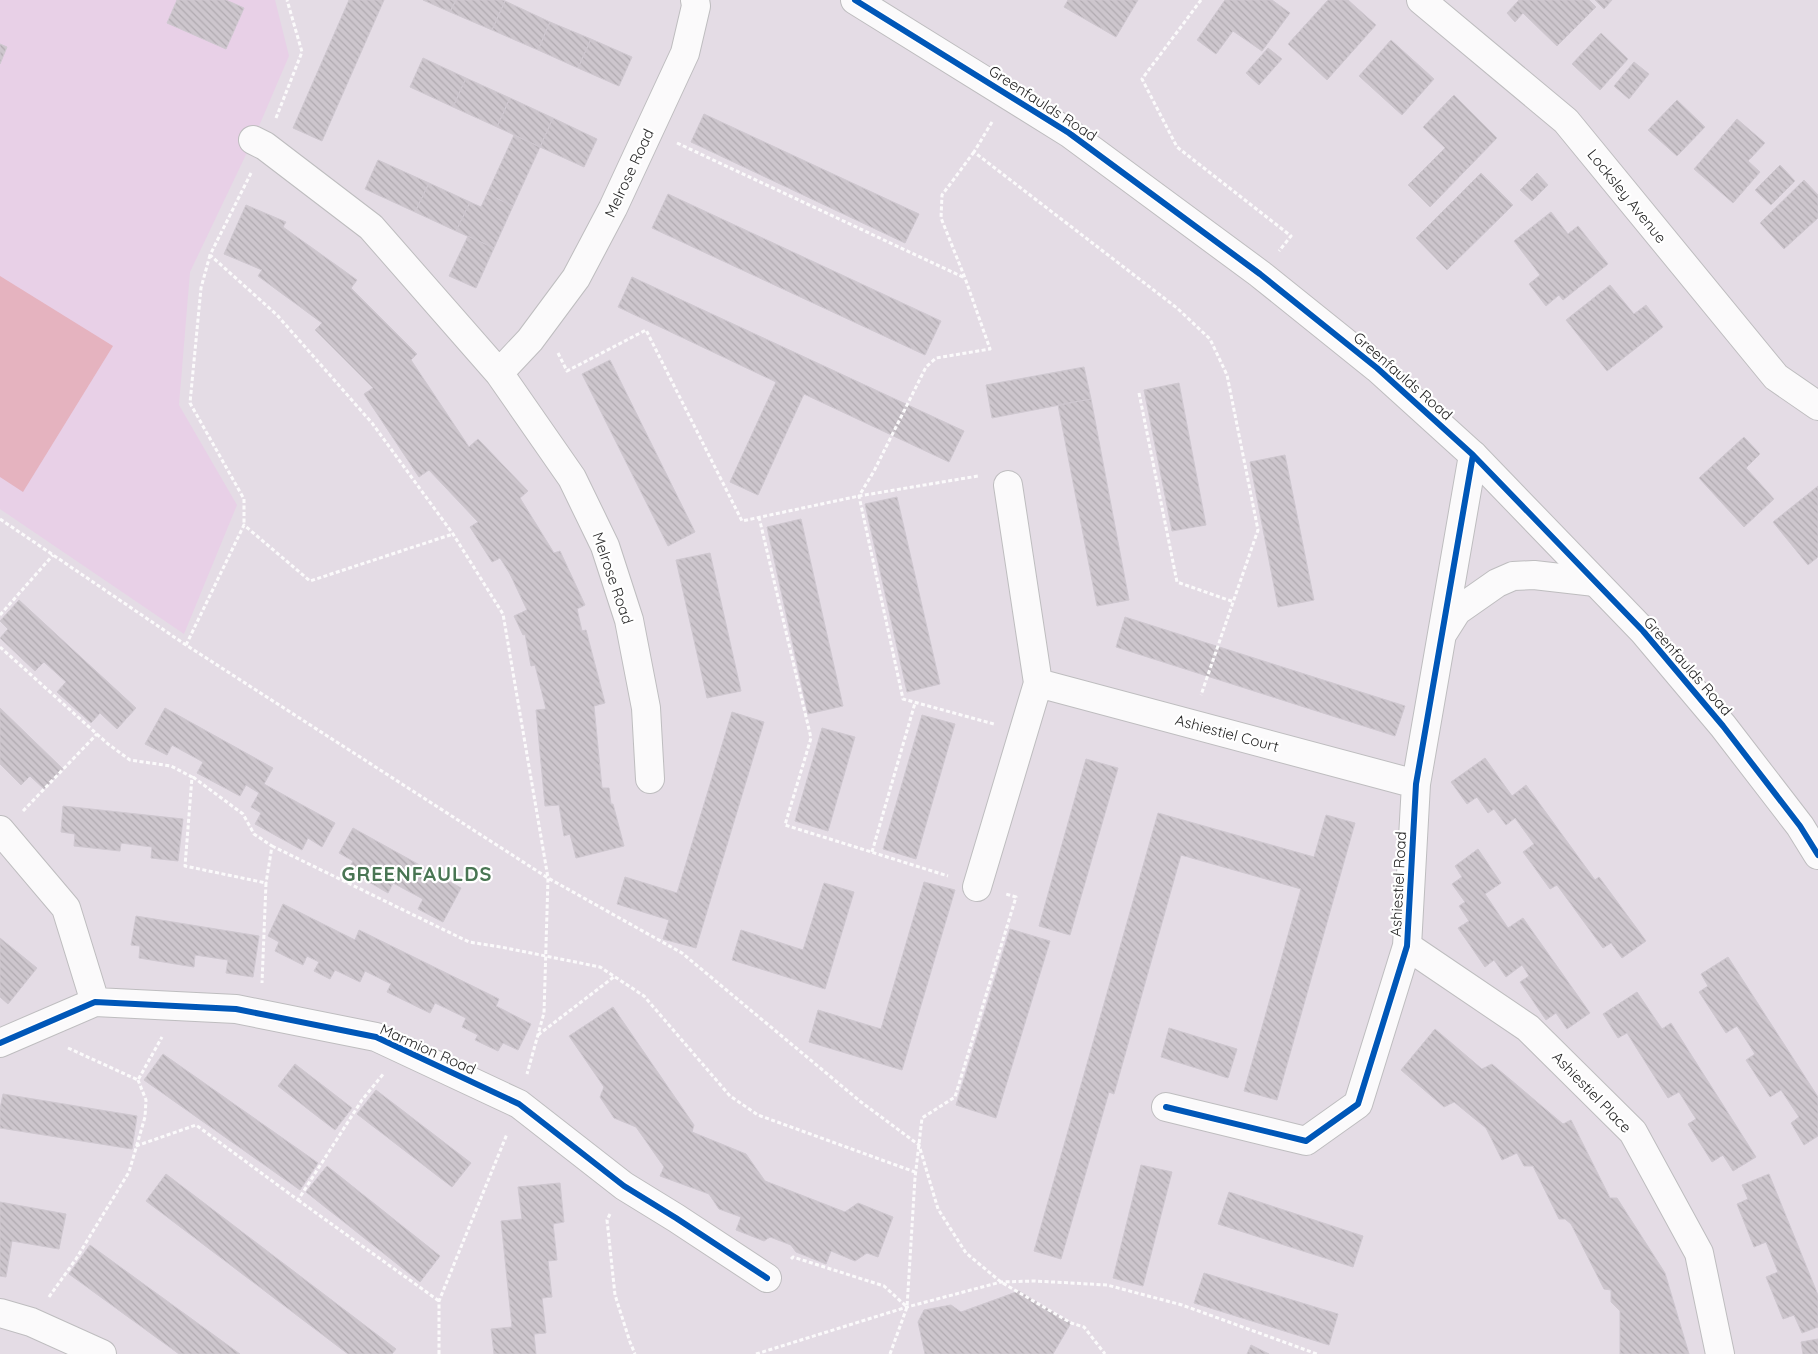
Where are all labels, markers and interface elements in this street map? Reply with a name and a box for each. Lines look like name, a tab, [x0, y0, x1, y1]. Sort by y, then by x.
street label: Greenfaulds Road	[985, 61, 1101, 145]
street label: Melrose Road	[600, 126, 658, 220]
street label: Locksley Avenue	[1583, 145, 1671, 247]
street label: Greenfaulds Road	[1350, 328, 1456, 424]
street label: Melrose Road	[588, 530, 638, 626]
street label: Greenfaulds Road	[1640, 613, 1736, 719]
street label: Ashiestiel Court	[1173, 710, 1281, 756]
street label: Ashiestiel Road	[1386, 831, 1410, 937]
district label: GREENFAULDS	[342, 861, 493, 886]
street label: Marmion Road	[377, 1019, 479, 1079]
street label: Ashiestiel Place	[1548, 1047, 1636, 1137]

